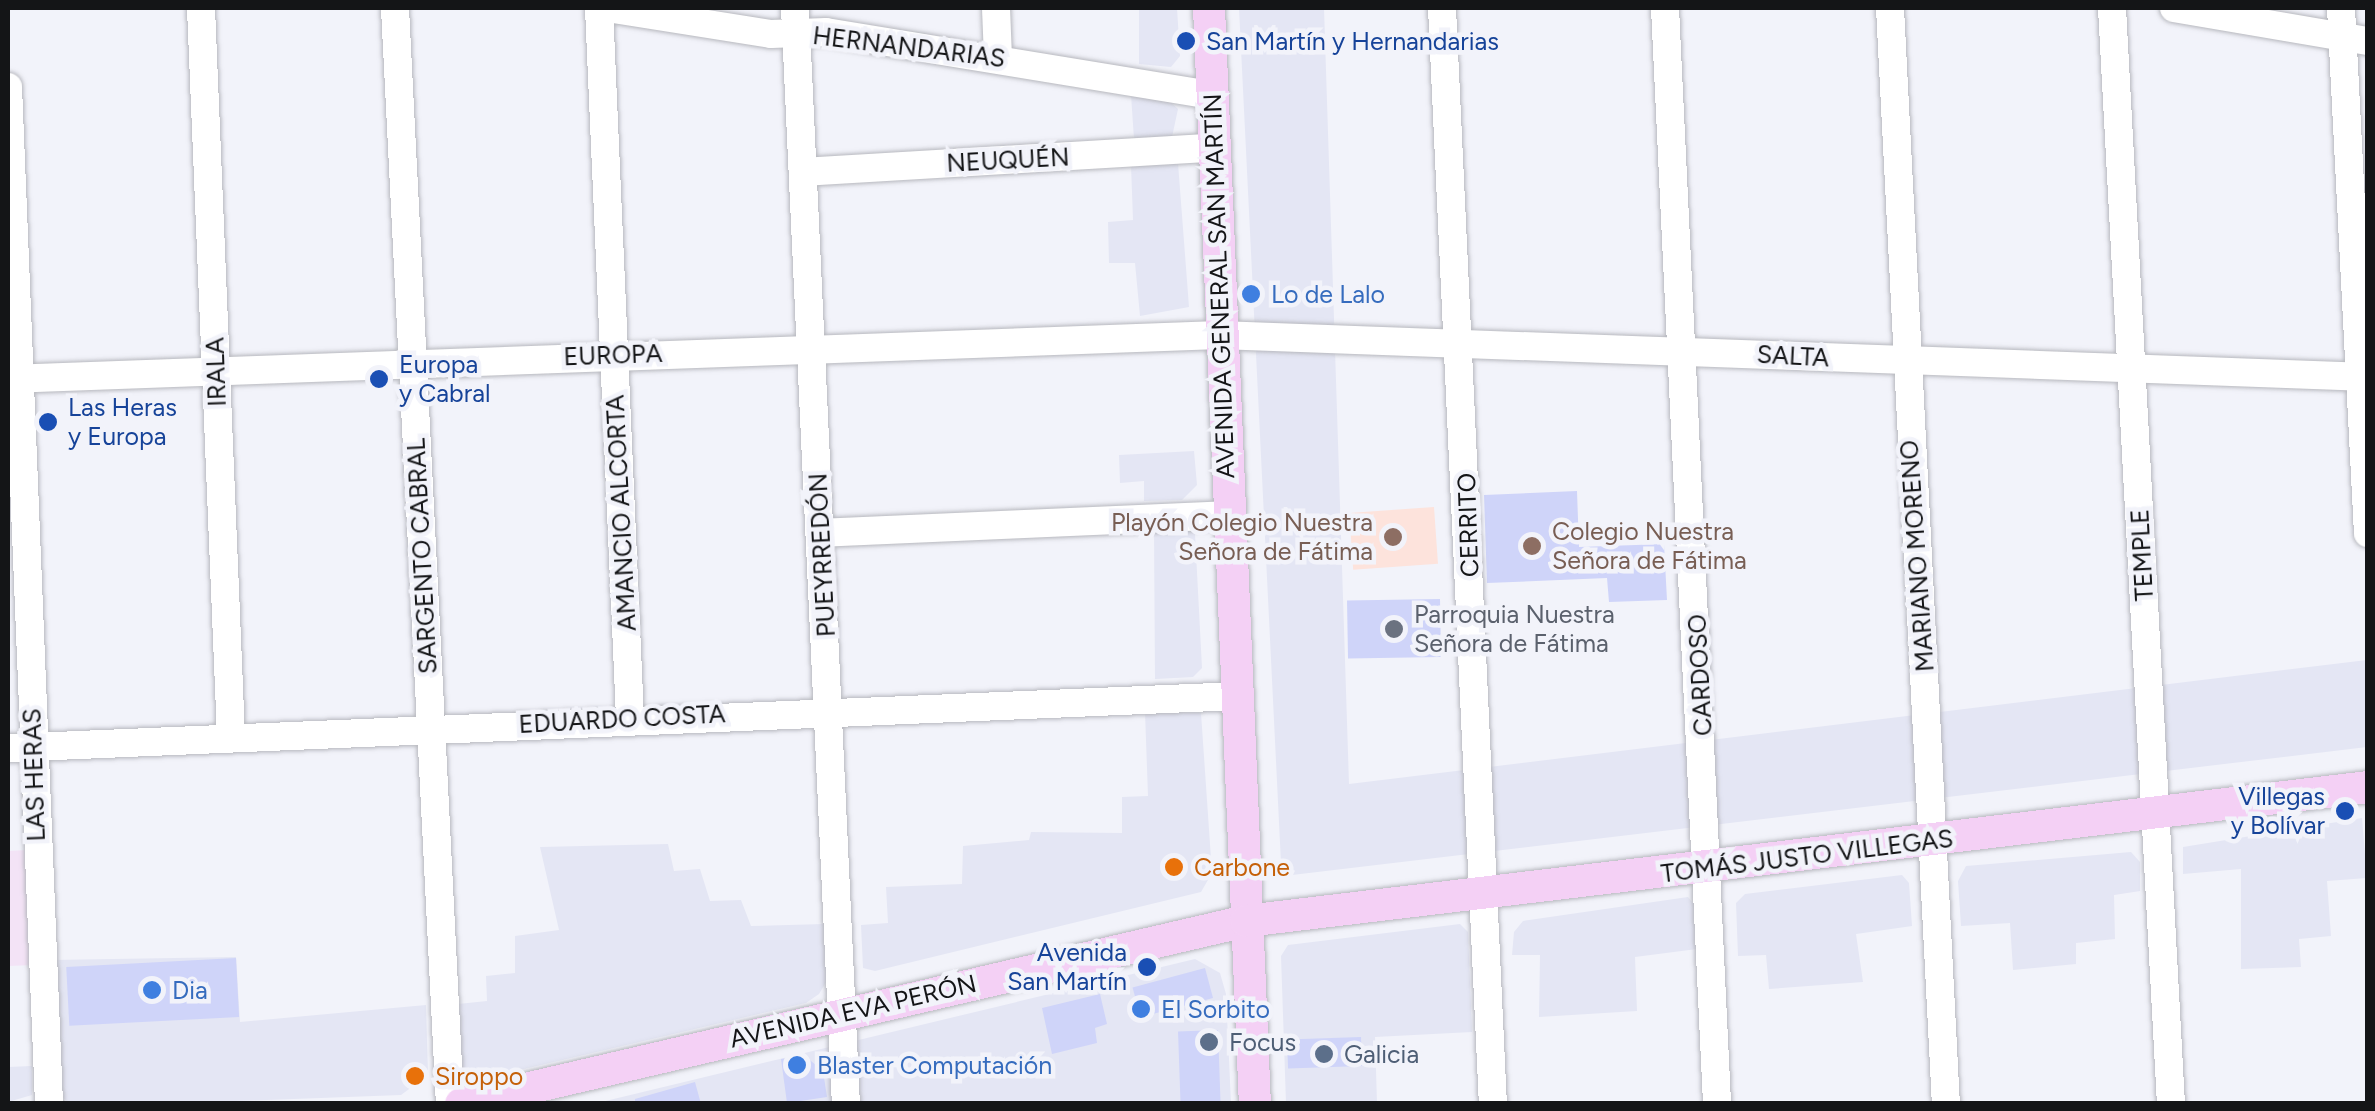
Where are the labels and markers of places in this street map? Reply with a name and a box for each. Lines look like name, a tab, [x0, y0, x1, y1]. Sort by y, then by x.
place label: San Martín y Hernandarias	[1206, 26, 1499, 56]
marker: San Martín y Hernandarias	[1175, 30, 1197, 52]
place label: Lo de Lalo	[1271, 279, 1385, 309]
marker: Lo de Lalo	[1240, 283, 1262, 305]
place label: Europa y Cabral	[399, 350, 490, 409]
marker: Europa y Cabral	[368, 368, 390, 390]
place label: Las Heras y Europa	[68, 393, 177, 452]
marker: Las Heras y Europa	[37, 411, 59, 433]
place label: Playón Colegio Nuestra Señora de Fátima	[1111, 508, 1373, 567]
place label: Colegio Nuestra Señora de Fátima	[1552, 517, 1747, 576]
marker: Playón Colegio Nuestra Señora de Fátima	[1382, 526, 1404, 548]
marker: Colegio Nuestra Señora de Fátima	[1521, 535, 1543, 557]
place label: Parroquia Nuestra Señora de Fátima	[1414, 600, 1615, 659]
marker: Parroquia Nuestra Señora de Fátima	[1383, 618, 1405, 640]
place label: Villegas y Bolívar	[2231, 782, 2325, 841]
marker: Villegas y Bolívar	[2334, 800, 2356, 822]
place label: Carbone	[1194, 852, 1290, 882]
marker: Carbone	[1163, 856, 1185, 878]
place label: Avenida San Martín	[1007, 938, 1127, 997]
marker: Avenida San Martín	[1136, 956, 1158, 978]
place label: Dia	[172, 975, 208, 1005]
marker: Dia	[141, 979, 163, 1001]
place label: El Sorbito	[1161, 994, 1270, 1024]
marker: El Sorbito	[1130, 998, 1152, 1020]
place label: Focus	[1229, 1027, 1296, 1057]
marker: Focus	[1198, 1031, 1220, 1053]
place label: Galicia	[1344, 1039, 1419, 1069]
marker: Galicia	[1313, 1043, 1335, 1065]
place label: Blaster Computación	[817, 1050, 1052, 1080]
marker: Blaster Computación	[786, 1054, 808, 1076]
place label: Siroppo	[435, 1061, 523, 1091]
marker: Siroppo	[404, 1065, 426, 1087]

